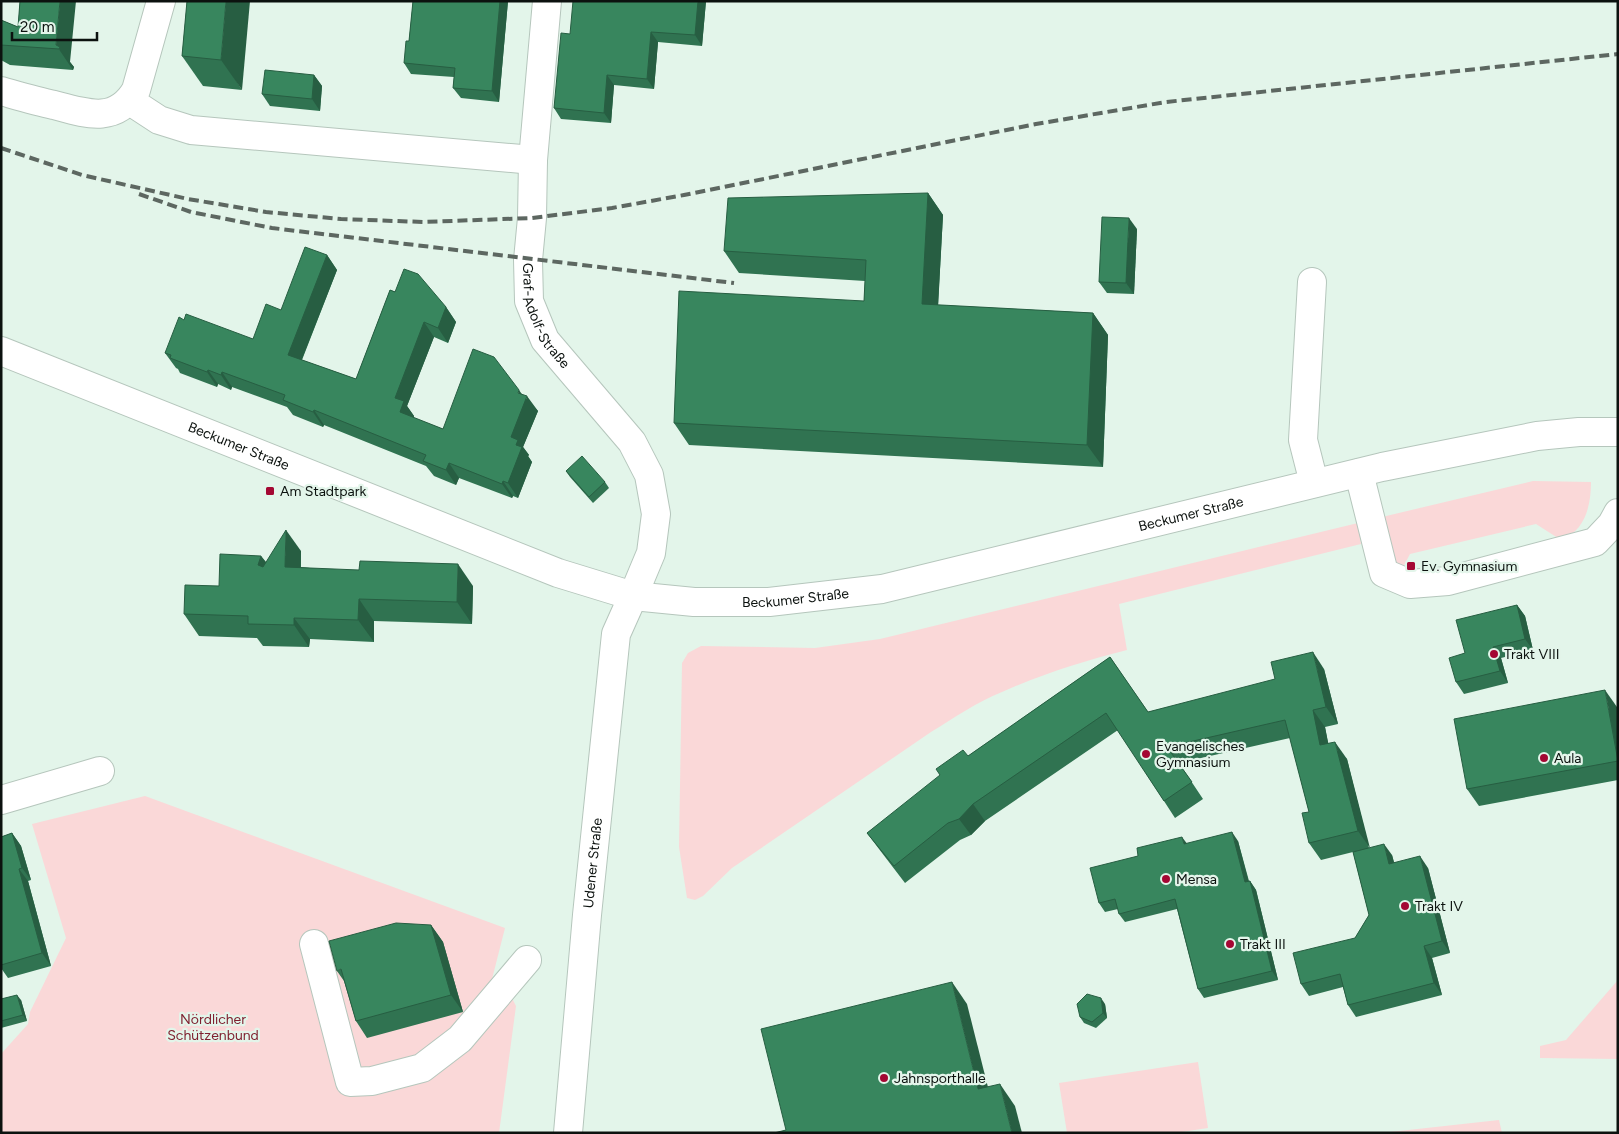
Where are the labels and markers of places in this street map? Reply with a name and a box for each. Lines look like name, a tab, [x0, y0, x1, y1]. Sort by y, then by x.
place label: Am Stadtpark	[280, 483, 366, 500]
marker: Am Stadtpark	[264, 485, 276, 497]
place label: Ev. Gymnasium	[1421, 558, 1517, 575]
marker: Ev. Gymnasium	[1405, 560, 1417, 572]
place label: Trakt VIII	[1504, 646, 1560, 663]
marker: Trakt VIII	[1488, 648, 1500, 660]
place label: Evangelisches Gymnasium	[1156, 738, 1245, 771]
marker: Evangelisches Gymnasium	[1140, 748, 1152, 760]
place label: Aula	[1554, 750, 1582, 767]
marker: Aula	[1538, 752, 1550, 764]
place label: Mensa	[1176, 871, 1217, 888]
marker: Mensa	[1160, 873, 1172, 885]
place label: Trakt IV	[1415, 898, 1463, 915]
marker: Trakt IV	[1399, 900, 1411, 912]
place label: Trakt III	[1240, 936, 1286, 953]
marker: Trakt III	[1224, 938, 1236, 950]
place label: Jahnsporthalle	[894, 1070, 986, 1087]
marker: Jahnsporthalle	[878, 1072, 890, 1084]

